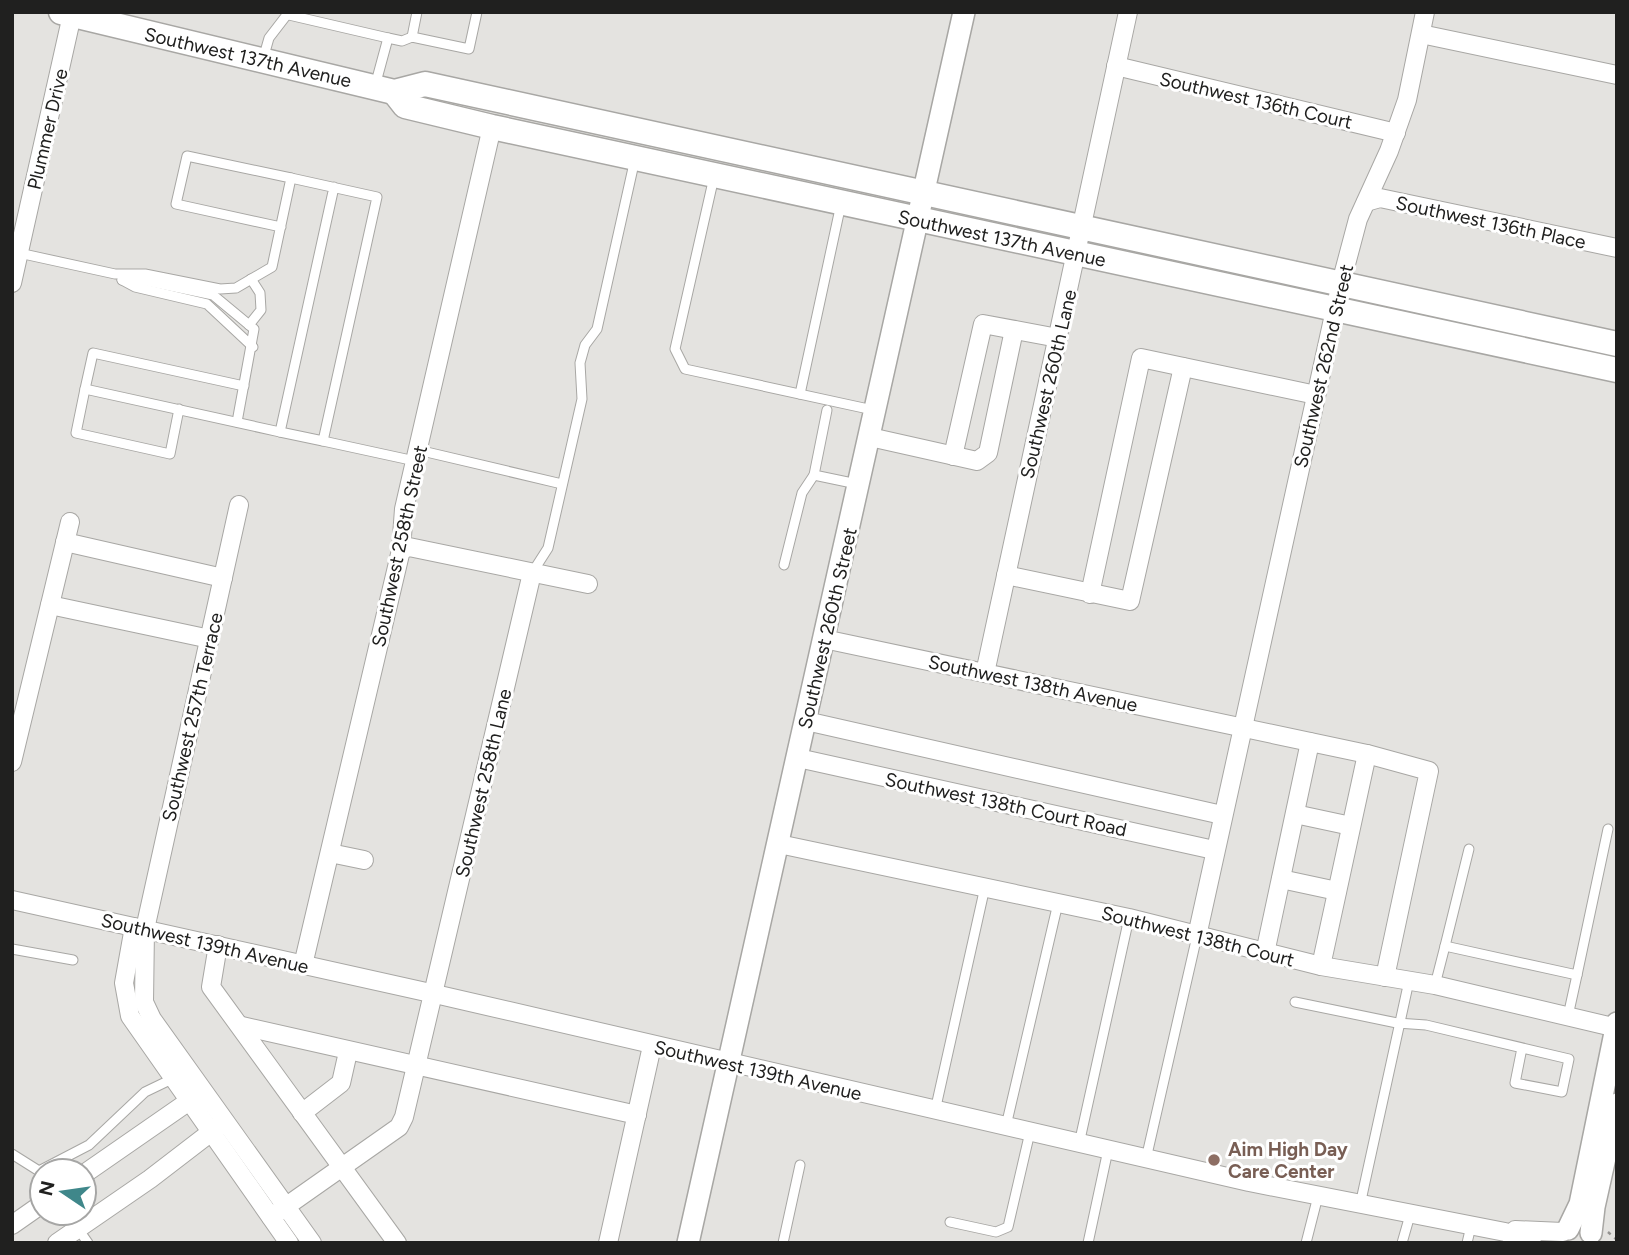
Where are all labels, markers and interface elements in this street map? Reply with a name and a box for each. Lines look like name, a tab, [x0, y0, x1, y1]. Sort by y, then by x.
street label: Southwest 137th Avenue	[142, 22, 354, 93]
street label: Plummer Drive	[22, 66, 73, 192]
street label: Southwest 136th Court	[1157, 67, 1354, 134]
street label: Southwest 136th Place	[1394, 191, 1588, 254]
street label: Southwest 137th Avenue	[896, 205, 1108, 272]
street label: Southwest 262nd Street	[1289, 262, 1358, 470]
street label: Southwest 260th Lane	[1016, 287, 1081, 481]
street label: Southwest 258th Street	[367, 443, 432, 649]
street label: Southwest 260th Street	[793, 525, 862, 731]
street label: Southwest 257th Terrace	[157, 610, 228, 824]
street label: Southwest 138th Avenue	[926, 650, 1140, 717]
street label: Southwest 258th Lane	[451, 687, 516, 880]
street label: Southwest 138th Court Road	[883, 768, 1129, 841]
street label: Southwest 138th Court	[1099, 901, 1297, 972]
street label: Southwest 139th Avenue	[99, 908, 311, 979]
street label: Southwest 139th Avenue	[652, 1035, 864, 1106]
place label: Aim High Day Care Center	[1228, 1138, 1348, 1183]
marker: Aim High Day Care Center	[1206, 1152, 1222, 1168]
north arrow	[28, 1157, 98, 1227]
text: N	[34, 1179, 60, 1198]

